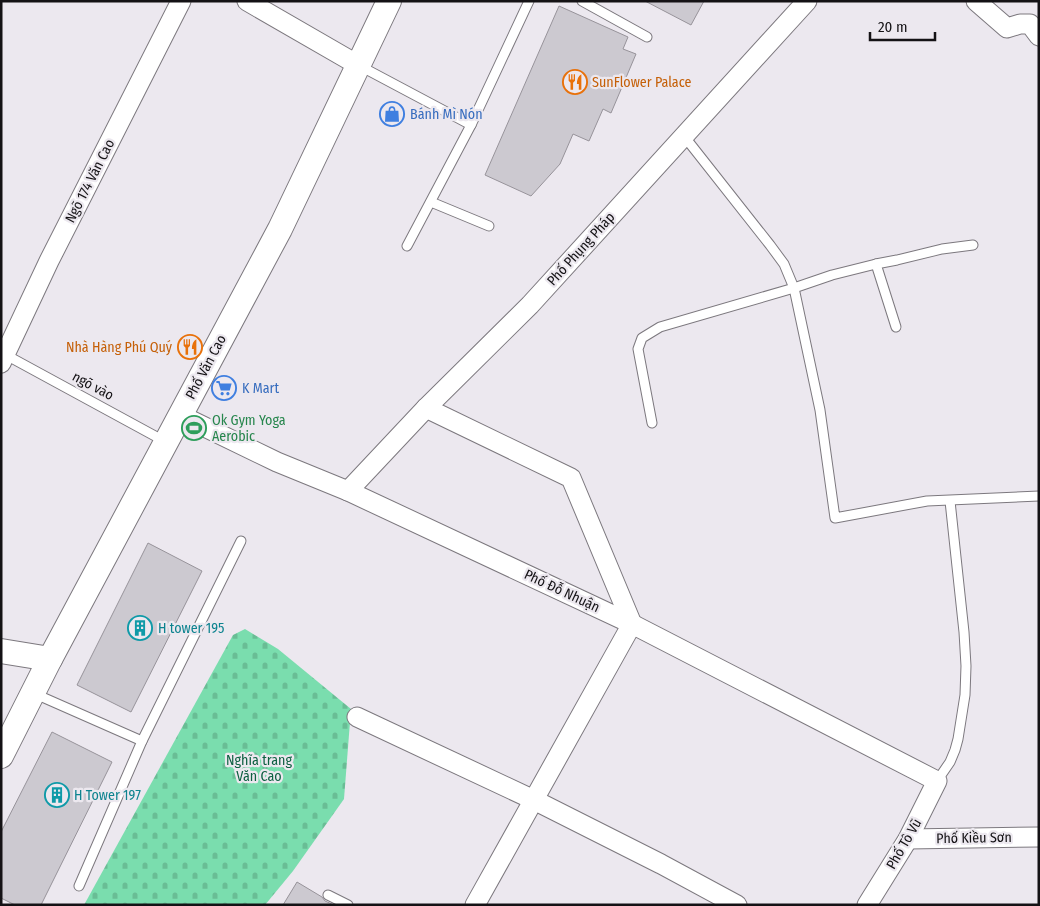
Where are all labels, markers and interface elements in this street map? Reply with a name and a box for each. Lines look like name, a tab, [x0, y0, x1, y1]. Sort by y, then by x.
scale bar	[870, 10, 935, 42]
text: 20 m	[878, 18, 908, 36]
restaurant icon: SunFlower Palace	[562, 69, 588, 95]
place label: SunFlower Palace	[592, 74, 691, 91]
shop icon: Bánh Mì Nón	[379, 101, 405, 127]
place label: Bánh Mì Nón	[410, 106, 483, 123]
street label: Ngõ 174 Văn Cao	[62, 136, 118, 226]
street label: Phố Phụng Pháp	[543, 208, 618, 289]
street label: Phố Văn Cao	[181, 331, 230, 402]
restaurant icon: Nhà Hàng Phú Quý	[177, 334, 203, 360]
place label: Nhà Hàng Phú Quý	[66, 339, 173, 356]
street label: ngõ vào	[69, 368, 117, 404]
supermarket icon: K Mart	[211, 375, 237, 401]
place label: K Mart	[242, 380, 279, 397]
place label: Ok Gym Yoga Aerobic	[212, 412, 286, 445]
sports icon: Ok Gym Yoga Aerobic	[181, 415, 207, 441]
street label: Phố Đỗ Nhuận	[521, 565, 603, 616]
building icon: H tower 195	[127, 615, 153, 641]
place label: H tower 195	[158, 620, 224, 637]
park label: Nghĩa trang Văn Cao	[226, 752, 292, 785]
building icon: H Tower 197	[44, 782, 70, 808]
place label: H Tower 197	[74, 787, 141, 804]
street label: Phố Tô Vũ	[882, 815, 925, 872]
street label: Phố Kiều Sơn	[936, 828, 1012, 847]

